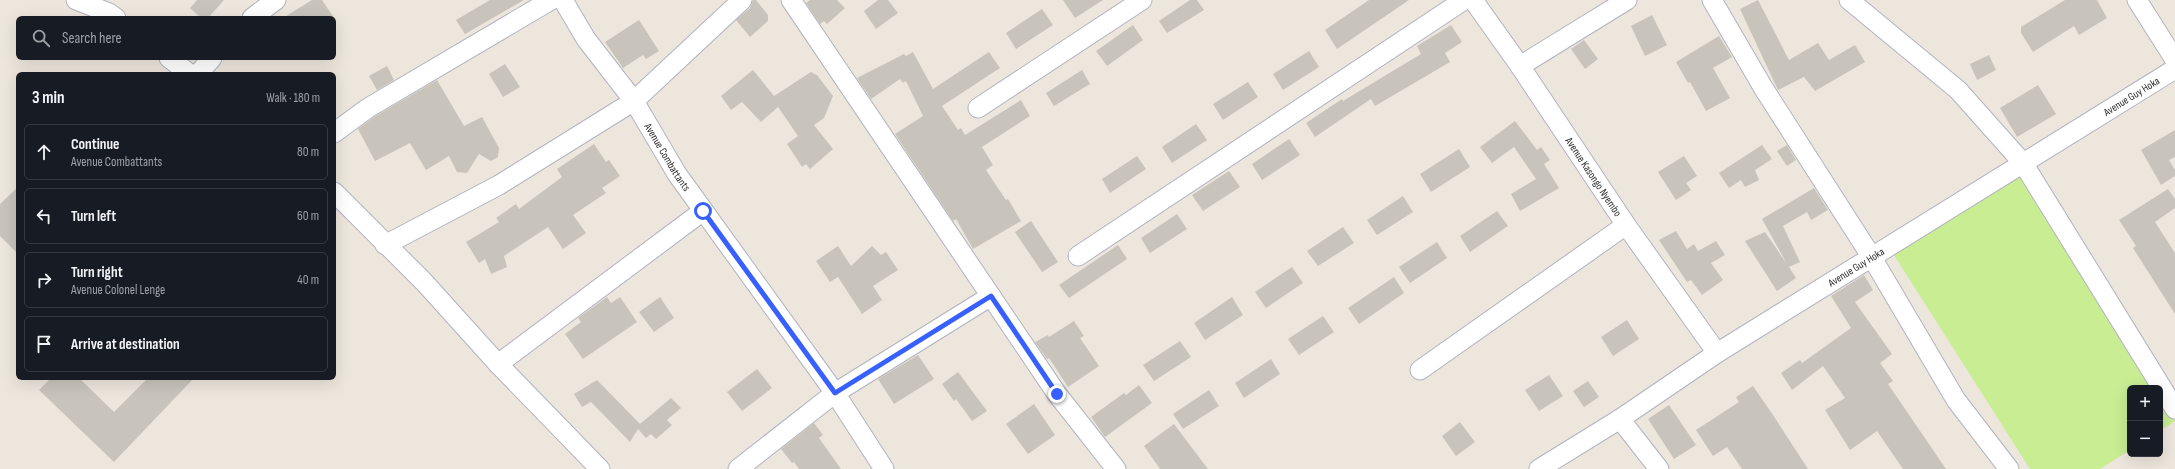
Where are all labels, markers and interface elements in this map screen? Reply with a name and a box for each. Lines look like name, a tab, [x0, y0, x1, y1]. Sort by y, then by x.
search box	[16, 16, 336, 60]
icon: search	[30, 27, 52, 49]
text: Search here	[62, 29, 122, 48]
street label: Avenue Guy Hoka	[2100, 74, 2162, 119]
text: 3 min	[32, 88, 65, 108]
text: Walk · 180 m	[266, 90, 320, 106]
street label: Avenue Combattants	[641, 120, 694, 193]
street label: Avenue Kasongo Nyembo	[1562, 134, 1625, 219]
text: Continue	[71, 135, 120, 154]
icon: ahead	[33, 141, 55, 163]
text: 80 m	[297, 144, 319, 160]
text: Avenue Combattants	[71, 154, 162, 170]
route start	[694, 202, 712, 220]
icon: left	[33, 205, 55, 227]
text: Turn left	[71, 207, 116, 226]
text: 60 m	[297, 208, 319, 224]
street label: Avenue Guy Hoka	[1825, 245, 1886, 290]
text: Turn right	[71, 263, 123, 282]
icon: right	[33, 269, 55, 291]
text: 40 m	[297, 272, 319, 288]
text: Avenue Colonel Lenge	[71, 282, 165, 298]
icon: arrive	[33, 333, 55, 355]
text: Arrive at destination	[71, 335, 180, 354]
route end	[1048, 385, 1066, 403]
map controls	[2127, 385, 2163, 457]
button: +	[2127, 385, 2163, 421]
button: −	[2127, 421, 2163, 457]

